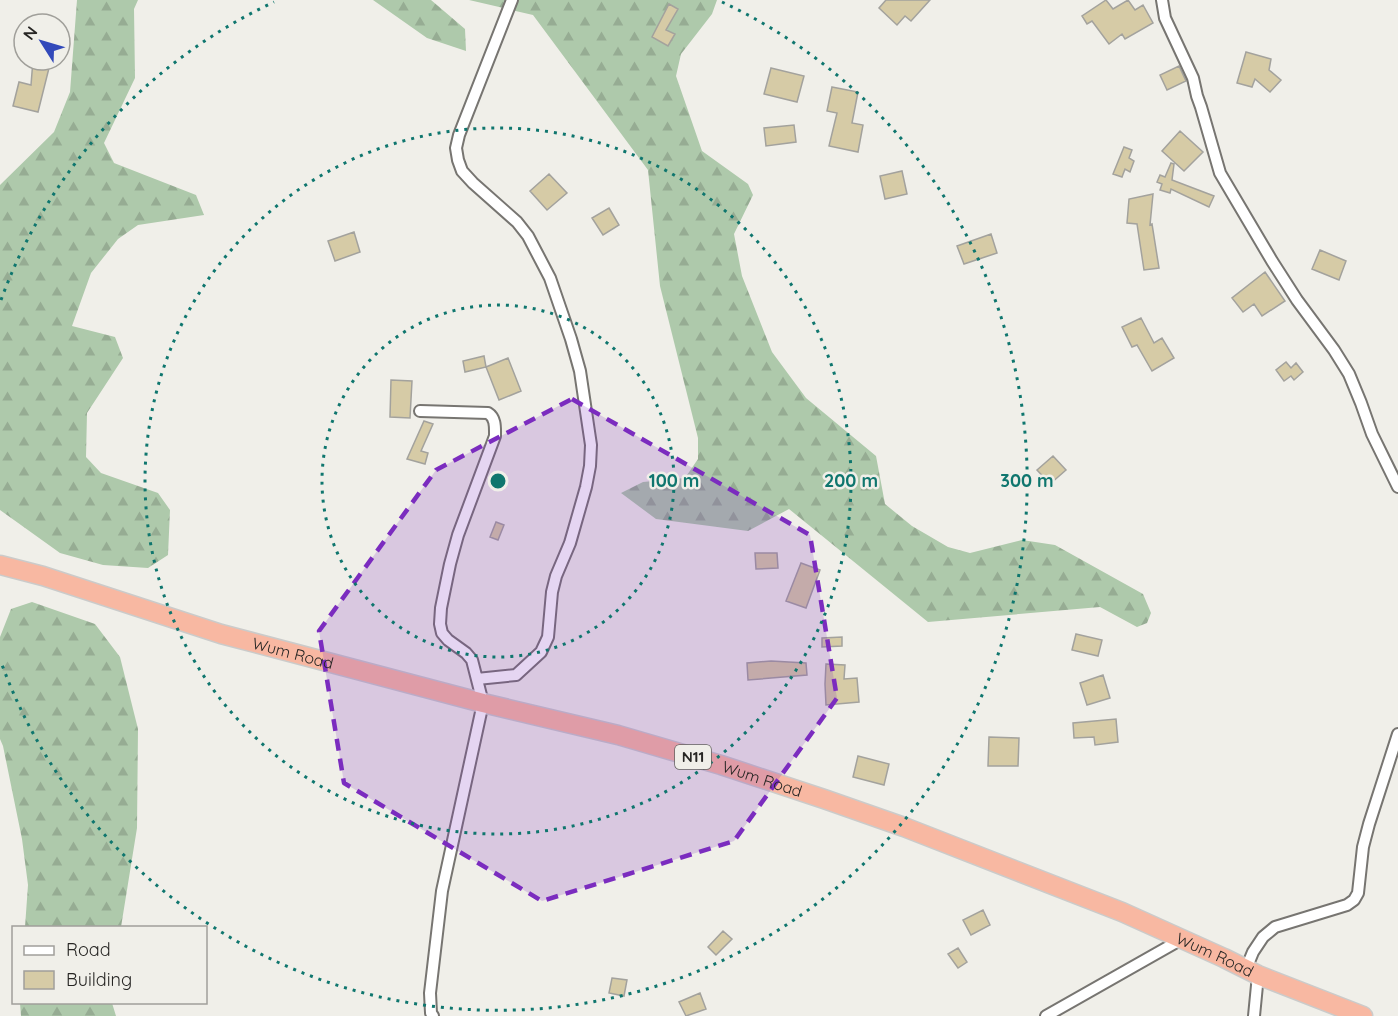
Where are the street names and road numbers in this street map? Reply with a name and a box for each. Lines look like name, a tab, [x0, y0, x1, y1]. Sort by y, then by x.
street label: Wum Road	[250, 633, 336, 673]
road number: N11	[675, 745, 711, 769]
street label: Wum Road	[720, 756, 805, 801]
street label: Wum Road	[1173, 928, 1257, 981]

